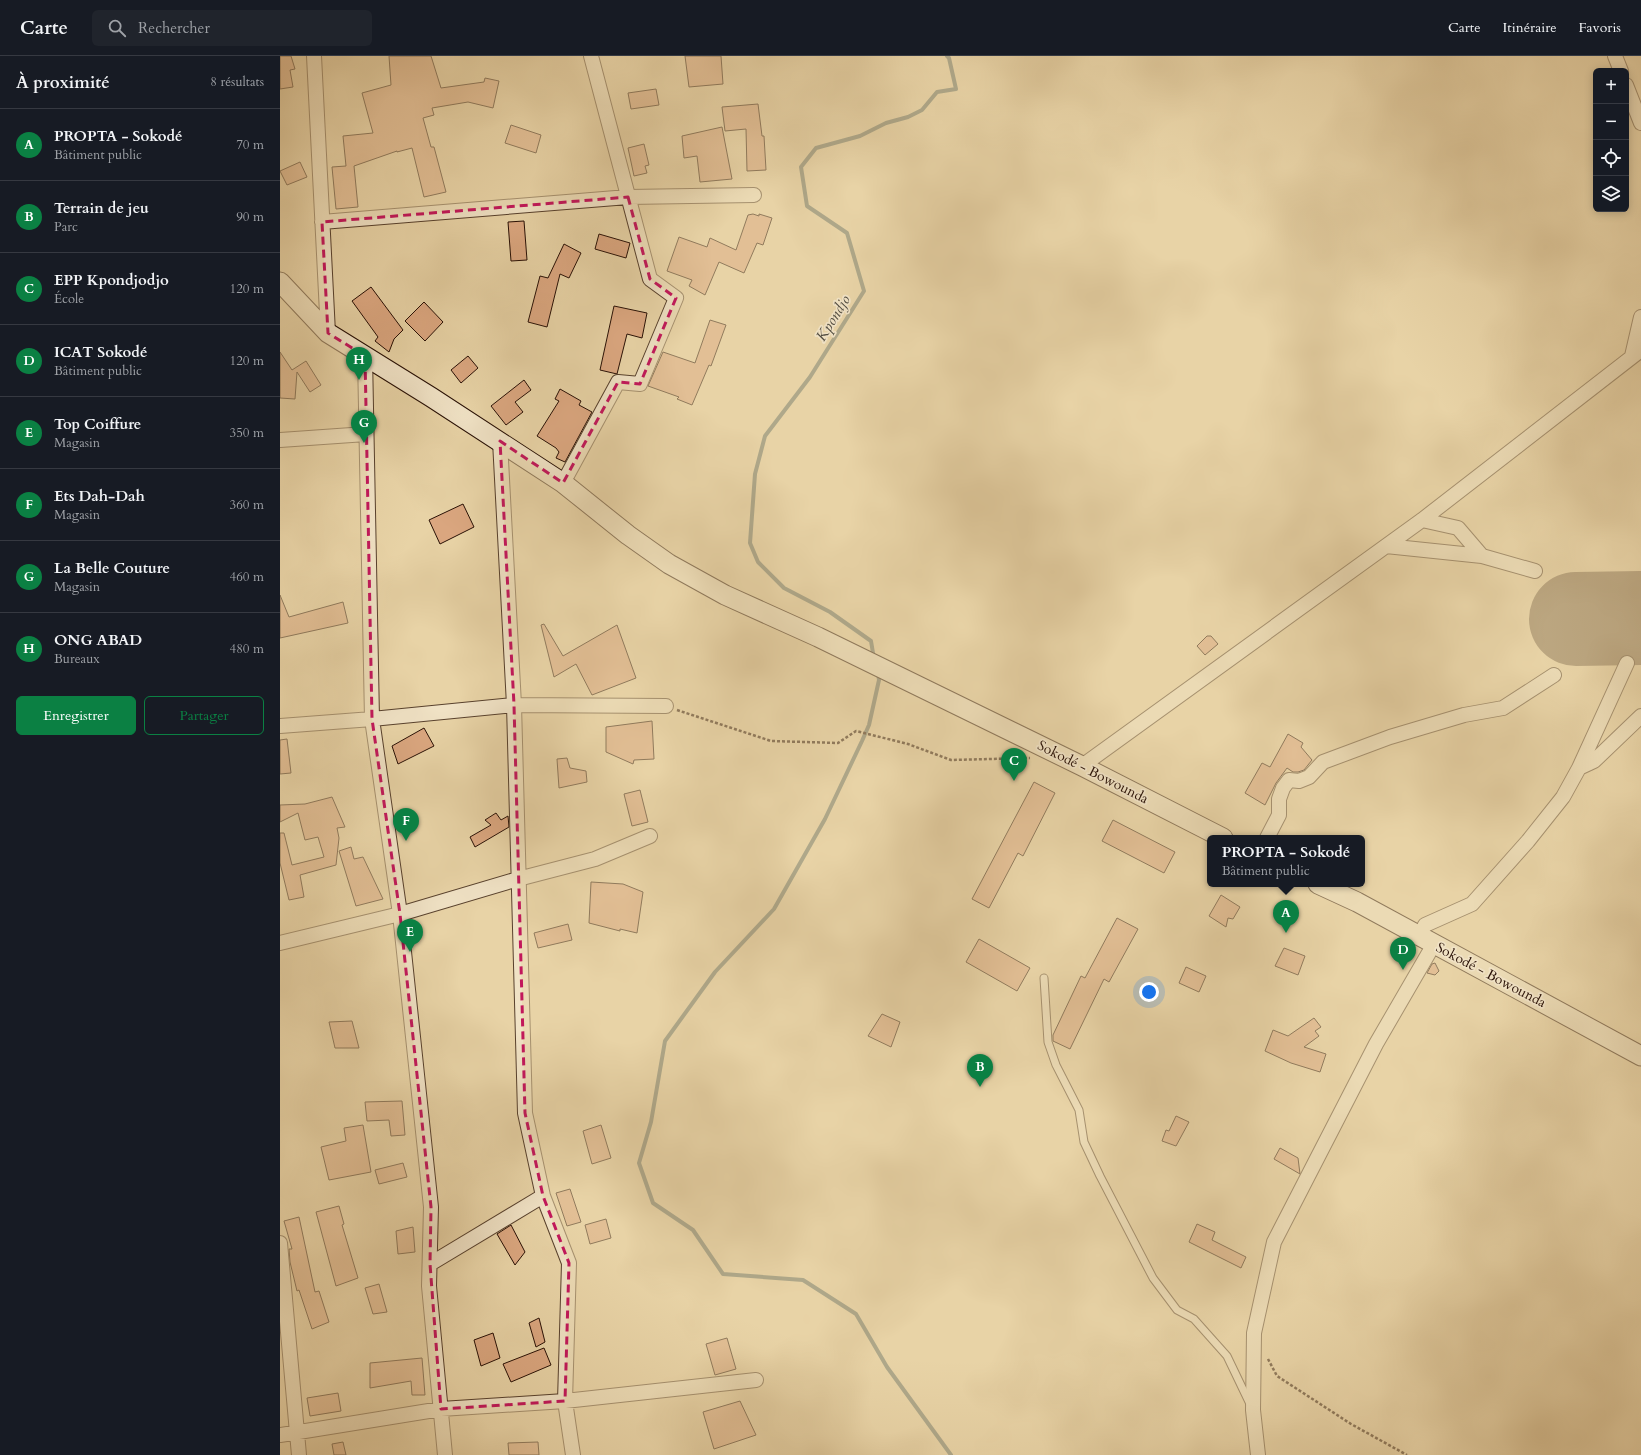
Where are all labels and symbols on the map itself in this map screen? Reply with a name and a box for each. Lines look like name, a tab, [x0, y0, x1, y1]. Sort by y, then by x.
water label: Kpondjo	[811, 291, 855, 345]
pin: H	[346, 347, 372, 380]
pin: G	[351, 410, 377, 443]
street label: Sokodé - Bowounda	[1034, 736, 1152, 808]
pin: C	[1001, 748, 1027, 781]
pin: F	[393, 808, 419, 841]
pin: A	[1273, 900, 1299, 933]
pin: E	[397, 919, 423, 952]
pin: D	[1390, 937, 1416, 970]
street label: Sokodé - Bowounda	[1433, 938, 1549, 1012]
your location	[1139, 982, 1159, 1002]
pin: B	[967, 1054, 993, 1087]

